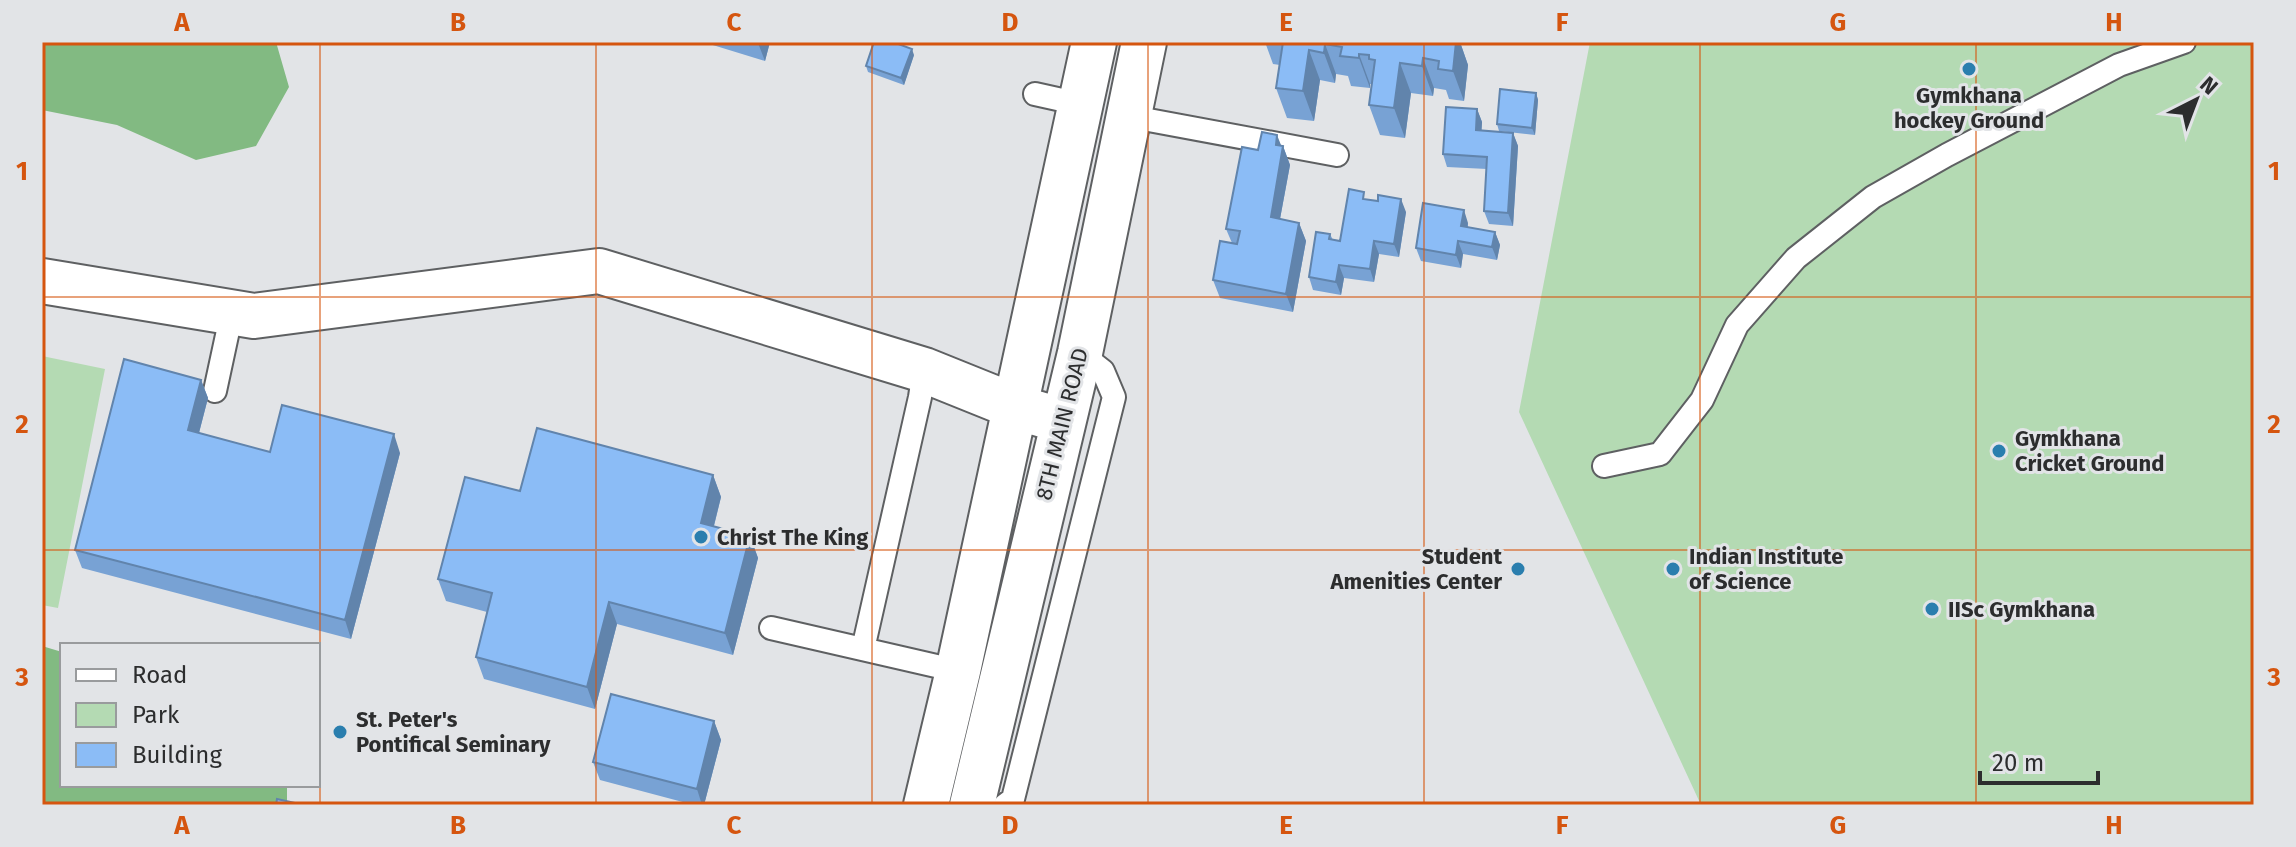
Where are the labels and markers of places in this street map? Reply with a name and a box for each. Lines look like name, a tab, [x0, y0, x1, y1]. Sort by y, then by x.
marker: Gymkhana hockey Ground	[1960, 60, 1978, 78]
place label: Gymkhana hockey Ground	[1894, 82, 2044, 134]
place label: Gymkhana Cricket Ground	[2015, 425, 2164, 477]
marker: Gymkhana Cricket Ground	[1990, 442, 2008, 460]
place label: Christ The King	[717, 524, 869, 551]
marker: Christ The King	[692, 528, 710, 546]
place label: Student Amenities Center	[1330, 543, 1502, 595]
place label: Indian Institute of Science	[1689, 543, 1843, 595]
marker: Student Amenities Center	[1509, 560, 1527, 578]
marker: Indian Institute of Science	[1664, 560, 1682, 578]
place label: IISc Gymkhana	[1948, 596, 2095, 623]
marker: IISc Gymkhana	[1923, 600, 1941, 618]
place label: St. Peter's Pontifical Seminary	[356, 706, 551, 758]
marker: St. Peter's Pontifical Seminary	[331, 723, 349, 741]

